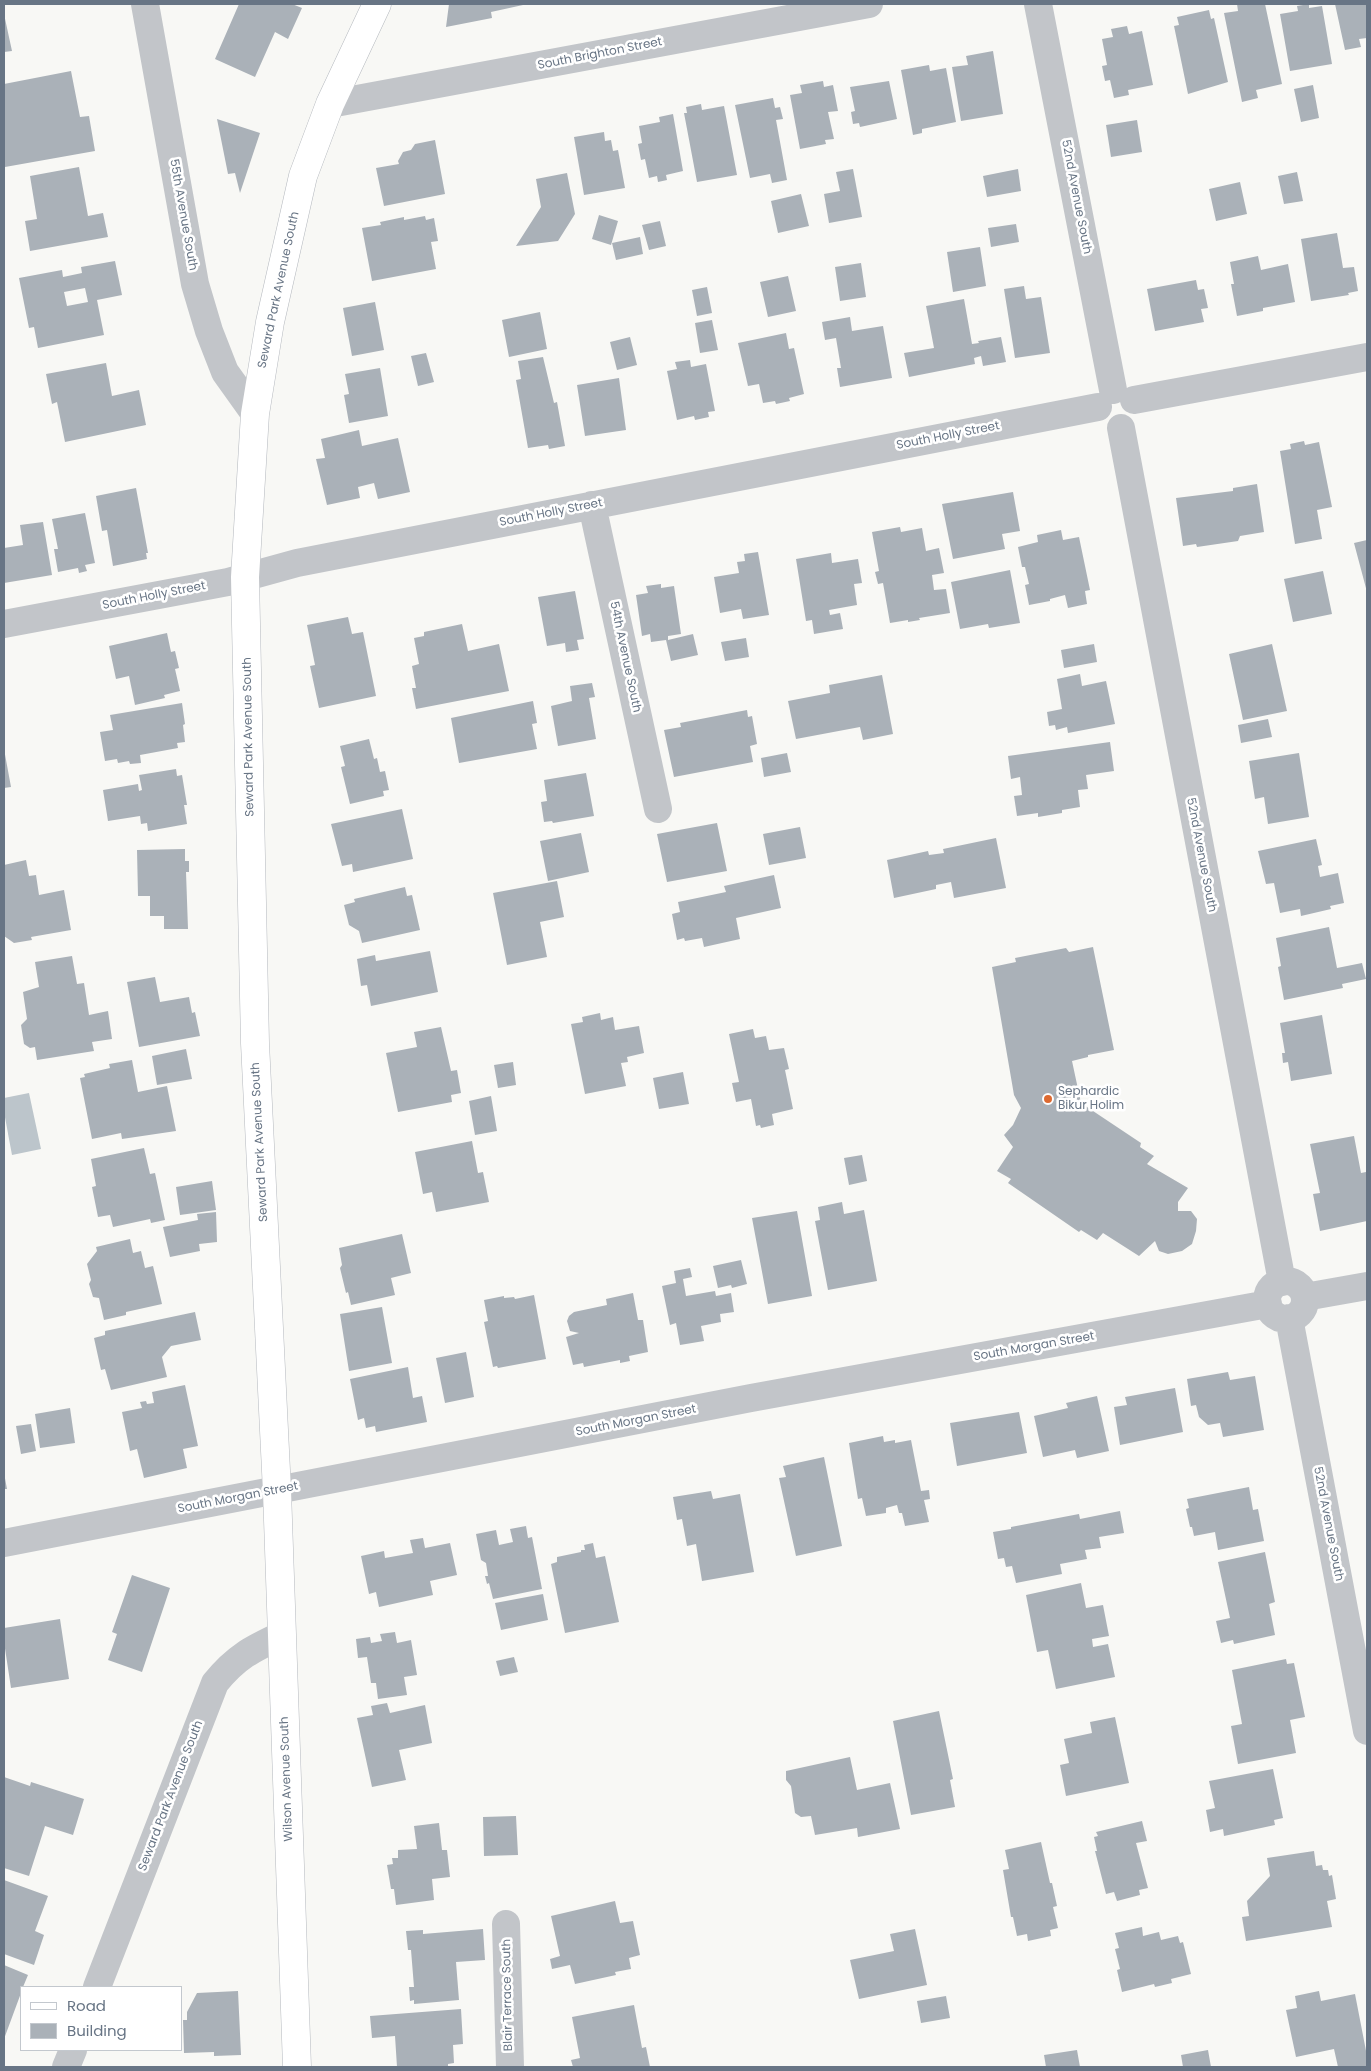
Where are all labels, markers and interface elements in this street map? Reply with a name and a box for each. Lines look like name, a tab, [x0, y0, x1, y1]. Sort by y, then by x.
street label: South Brighton Street	[537, 35, 663, 73]
street label: 52nd Avenue South	[1058, 139, 1094, 255]
street label: 55th Avenue South	[166, 158, 200, 272]
street label: Seward Park Avenue South	[255, 210, 303, 370]
street label: South Holly Street	[895, 419, 1001, 453]
street label: South Holly Street	[498, 496, 604, 530]
street label: South Holly Street	[101, 579, 207, 613]
street label: 54th Avenue South	[606, 600, 644, 714]
street label: Seward Park Avenue South	[240, 657, 258, 817]
street label: 52nd Avenue South	[1183, 797, 1219, 913]
street label: Seward Park Avenue South	[249, 1062, 271, 1222]
place label: Sephardic Bikur Holim	[1058, 1085, 1124, 1113]
marker: Sephardic Bikur Holim	[1042, 1093, 1054, 1105]
street label: South Morgan Street	[972, 1329, 1096, 1365]
street label: South Morgan Street	[575, 1402, 697, 1440]
street label: 52nd Avenue South	[1310, 1466, 1346, 1582]
street label: South Morgan Street	[177, 1479, 299, 1517]
street label: Wilson Avenue South	[278, 1716, 296, 1842]
street label: Seward Park Avenue South	[136, 1719, 206, 1873]
street label: Blair Terrace South	[500, 1939, 516, 2051]
legend	[20, 1986, 182, 2051]
text: Road	[67, 1995, 106, 2016]
text: Building	[67, 2020, 127, 2041]

